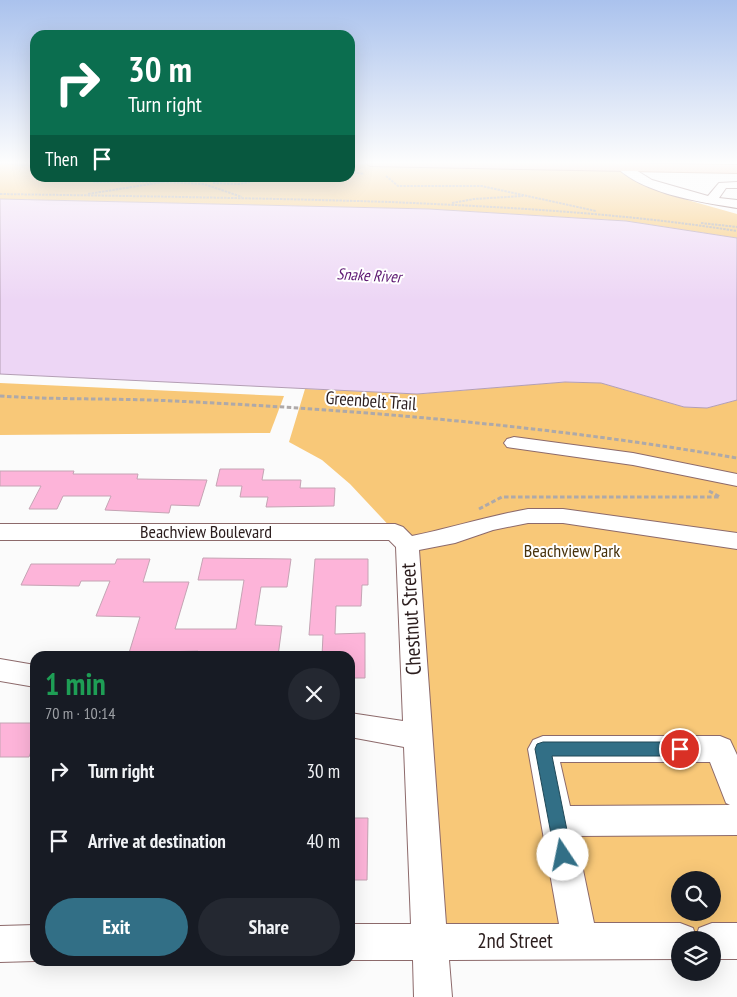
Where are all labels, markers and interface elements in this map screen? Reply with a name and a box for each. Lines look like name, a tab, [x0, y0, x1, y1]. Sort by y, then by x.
text: 30 m	[128, 46, 192, 92]
icon: right	[45, 50, 110, 115]
text: Turn right	[128, 90, 202, 118]
icon: arrive	[88, 145, 116, 173]
text: Then	[45, 147, 78, 171]
water label: Snake River	[336, 263, 404, 287]
street label: Greenbelt Trail	[325, 386, 418, 415]
street label: Beachview Boulevard	[140, 520, 272, 543]
park label: Beachview Park	[524, 539, 620, 562]
street label: Chestnut Street	[394, 562, 427, 676]
text: 1 min	[45, 664, 106, 703]
button: close	[288, 668, 340, 720]
text: 70 m · 10:14	[45, 703, 116, 723]
pin	[659, 728, 701, 770]
icon: arrive	[666, 735, 694, 763]
icon: right	[45, 757, 73, 785]
text: Turn right	[88, 759, 154, 783]
text: 30 m	[307, 759, 340, 783]
icon: arrive	[45, 827, 73, 855]
position arrow	[536, 828, 588, 880]
text: Arrive at destination	[88, 829, 226, 853]
text: 40 m	[307, 829, 340, 853]
map controls	[671, 871, 721, 981]
button: search	[671, 871, 721, 921]
button: Exit	[45, 898, 188, 956]
button: Share	[198, 898, 340, 956]
street label: 2nd Street	[477, 927, 553, 954]
button: layers	[671, 931, 721, 981]

